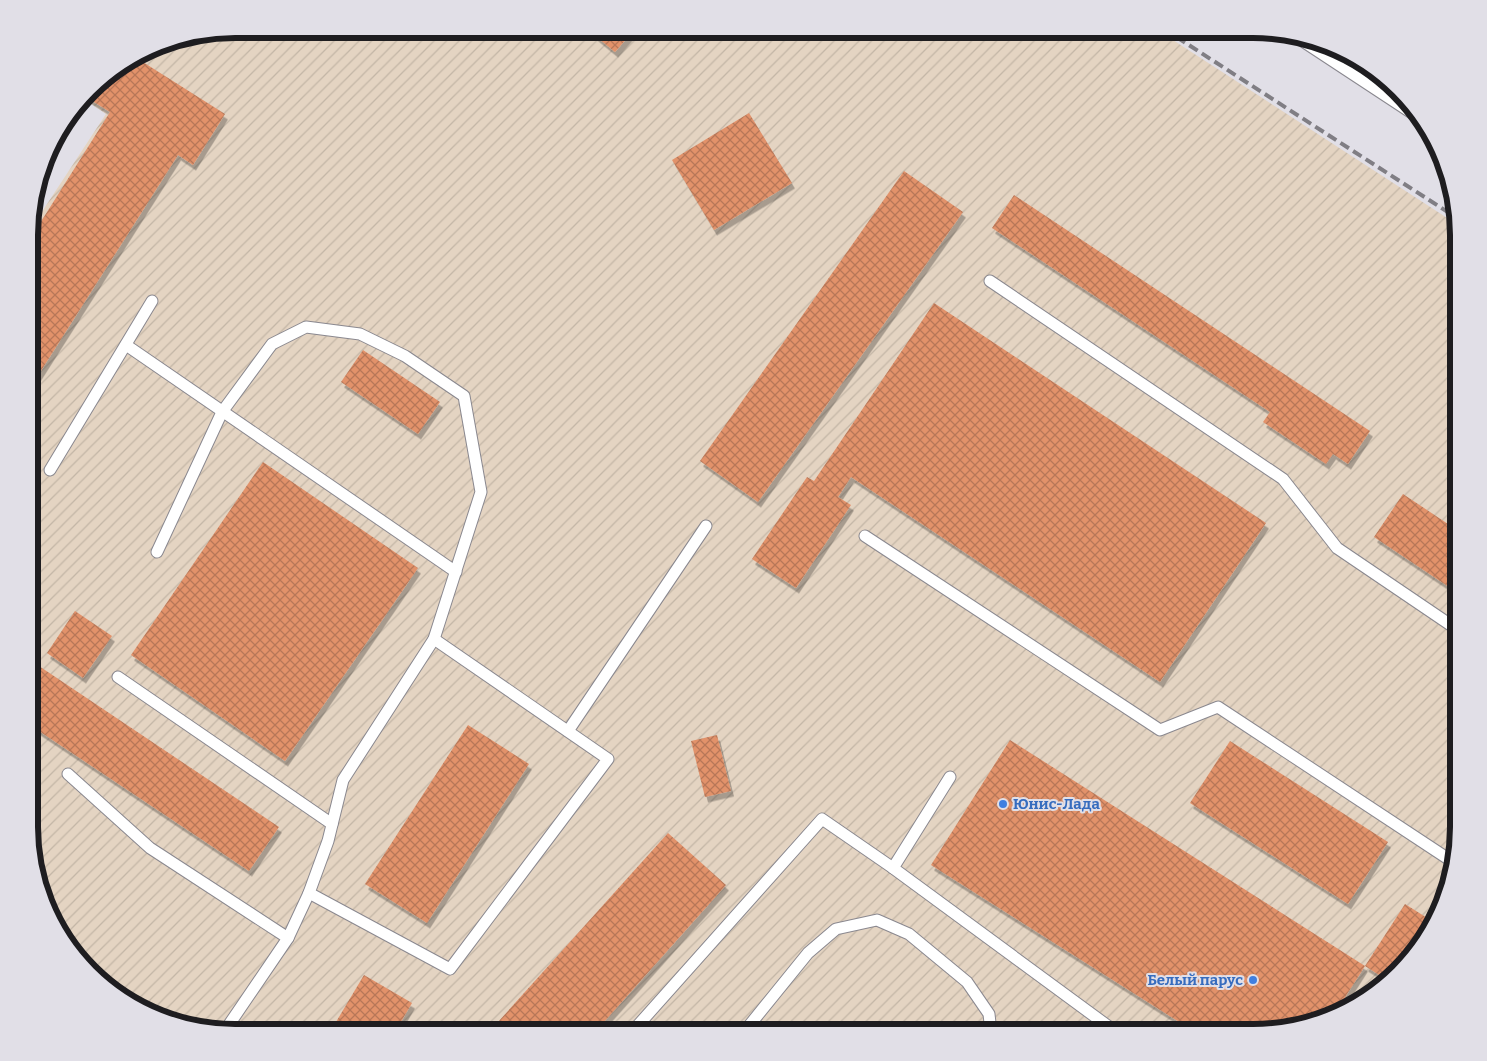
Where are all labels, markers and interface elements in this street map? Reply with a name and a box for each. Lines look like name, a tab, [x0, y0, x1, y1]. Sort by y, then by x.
place label: Юнис-Лада	[1013, 795, 1100, 813]
marker: Юнис-Лада	[997, 798, 1009, 810]
place label: Белый парус	[1147, 971, 1243, 989]
marker: Белый парус	[1247, 974, 1259, 986]

